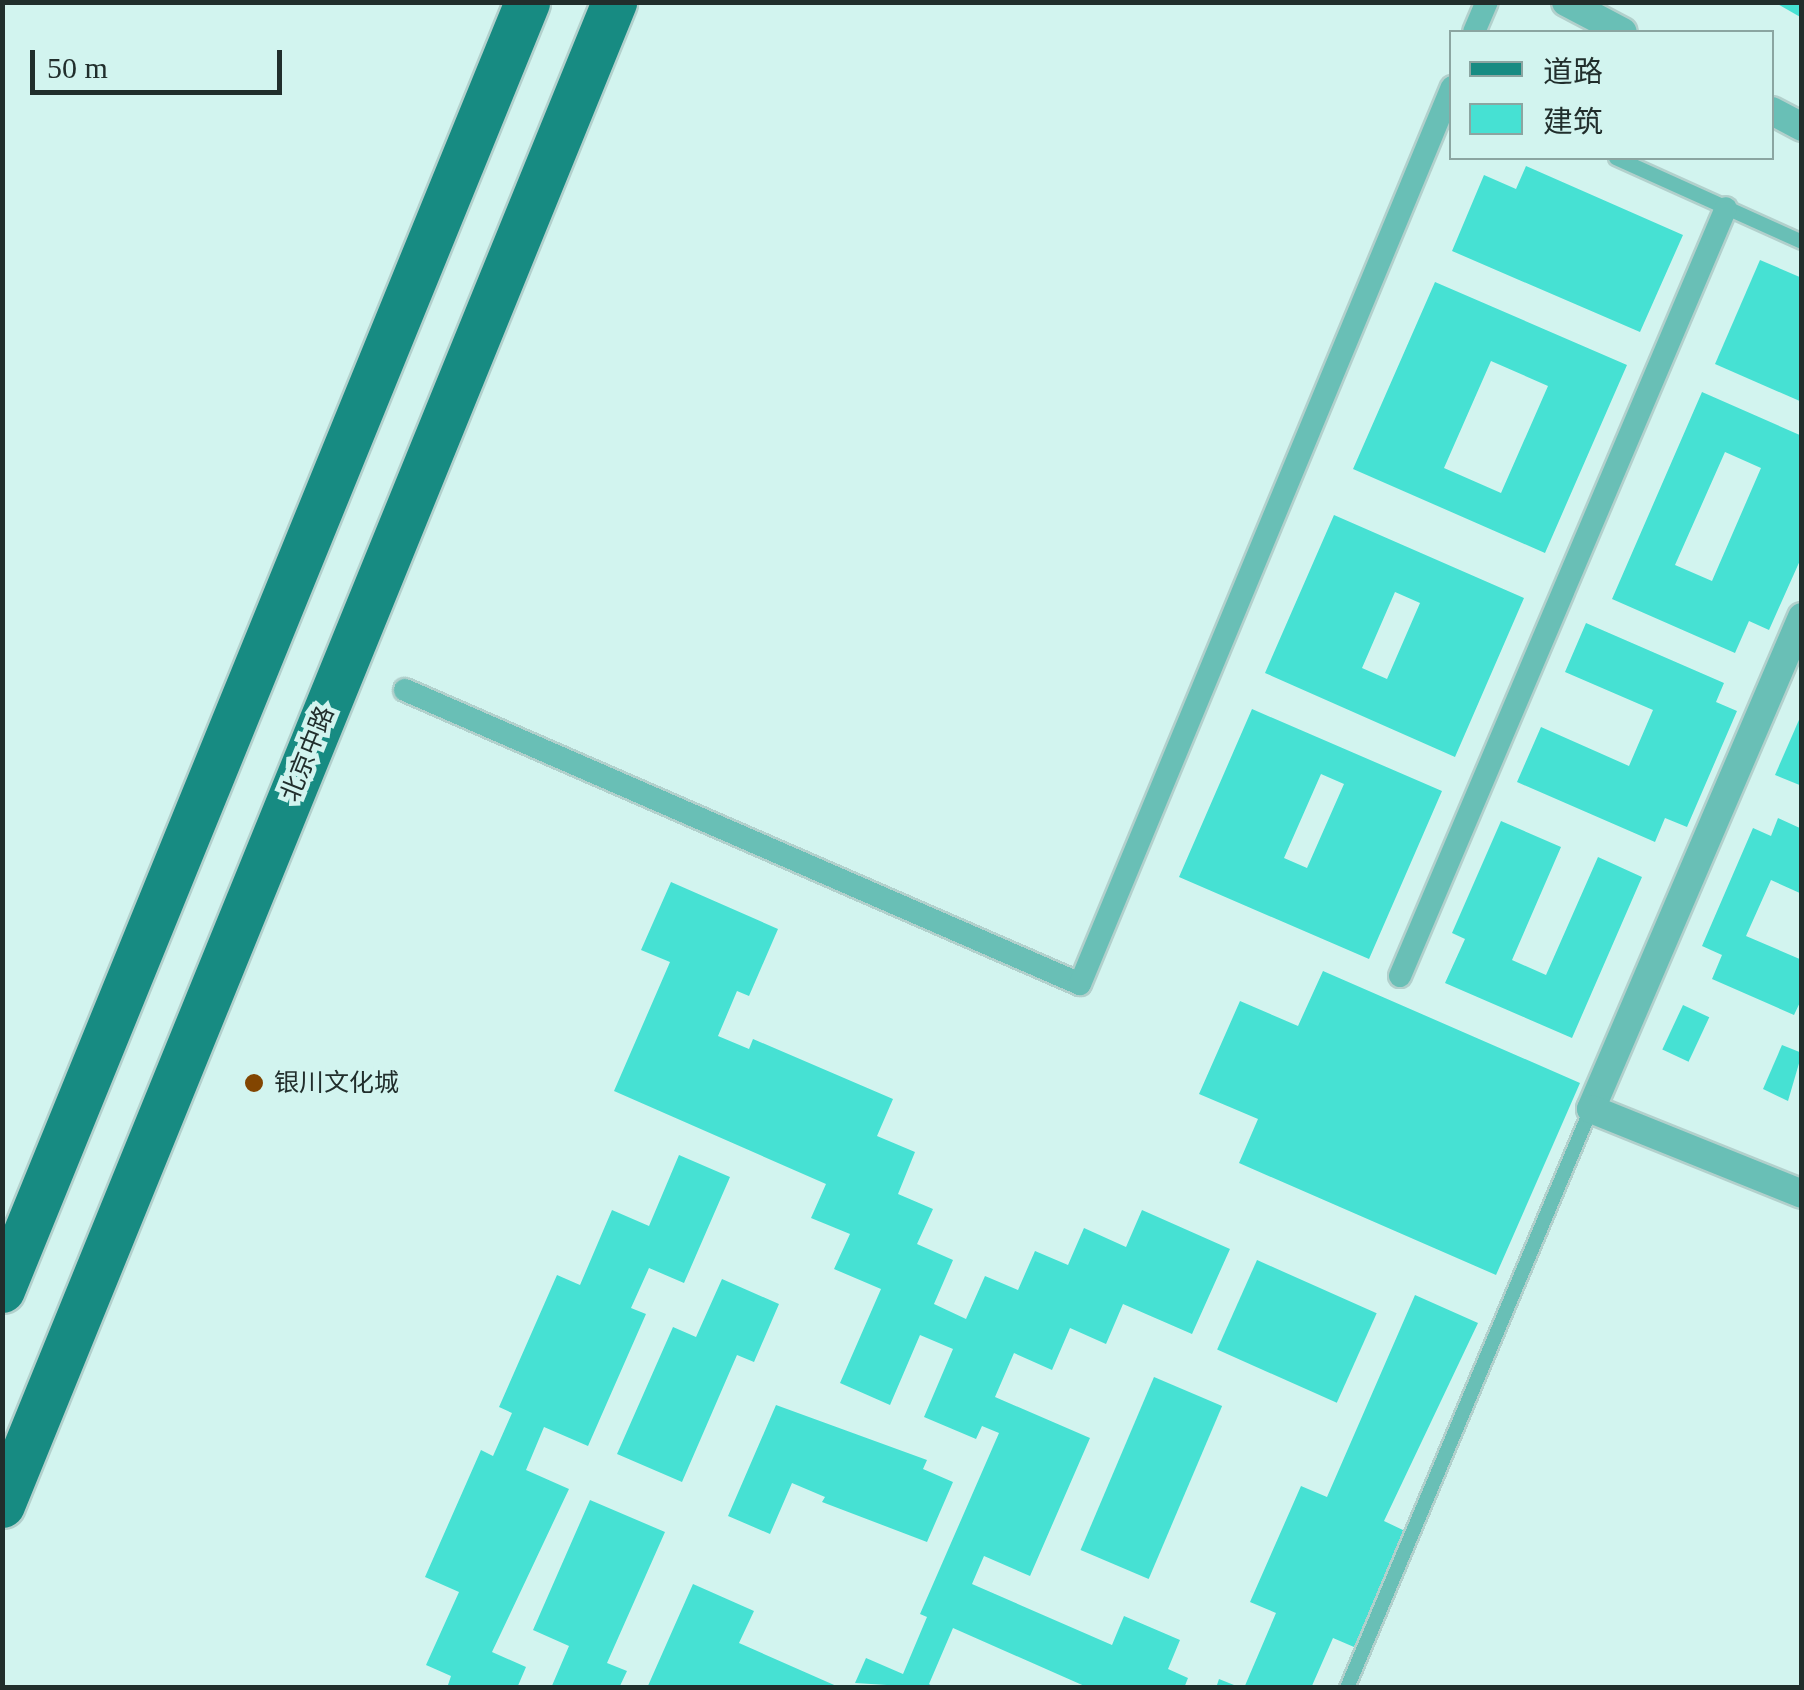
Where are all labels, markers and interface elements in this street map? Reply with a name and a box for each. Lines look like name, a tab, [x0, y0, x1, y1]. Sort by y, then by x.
scale bar	[35, 30, 288, 92]
legend	[1449, 30, 1774, 160]
text: 50 m	[47, 51, 108, 84]
text: 道路	[1543, 55, 1603, 88]
text: 建筑	[1543, 105, 1603, 138]
street label: 北京中路	[275, 702, 341, 806]
place label: 银川文化城	[274, 1068, 399, 1098]
marker: 银川文化城	[243, 1072, 265, 1094]

